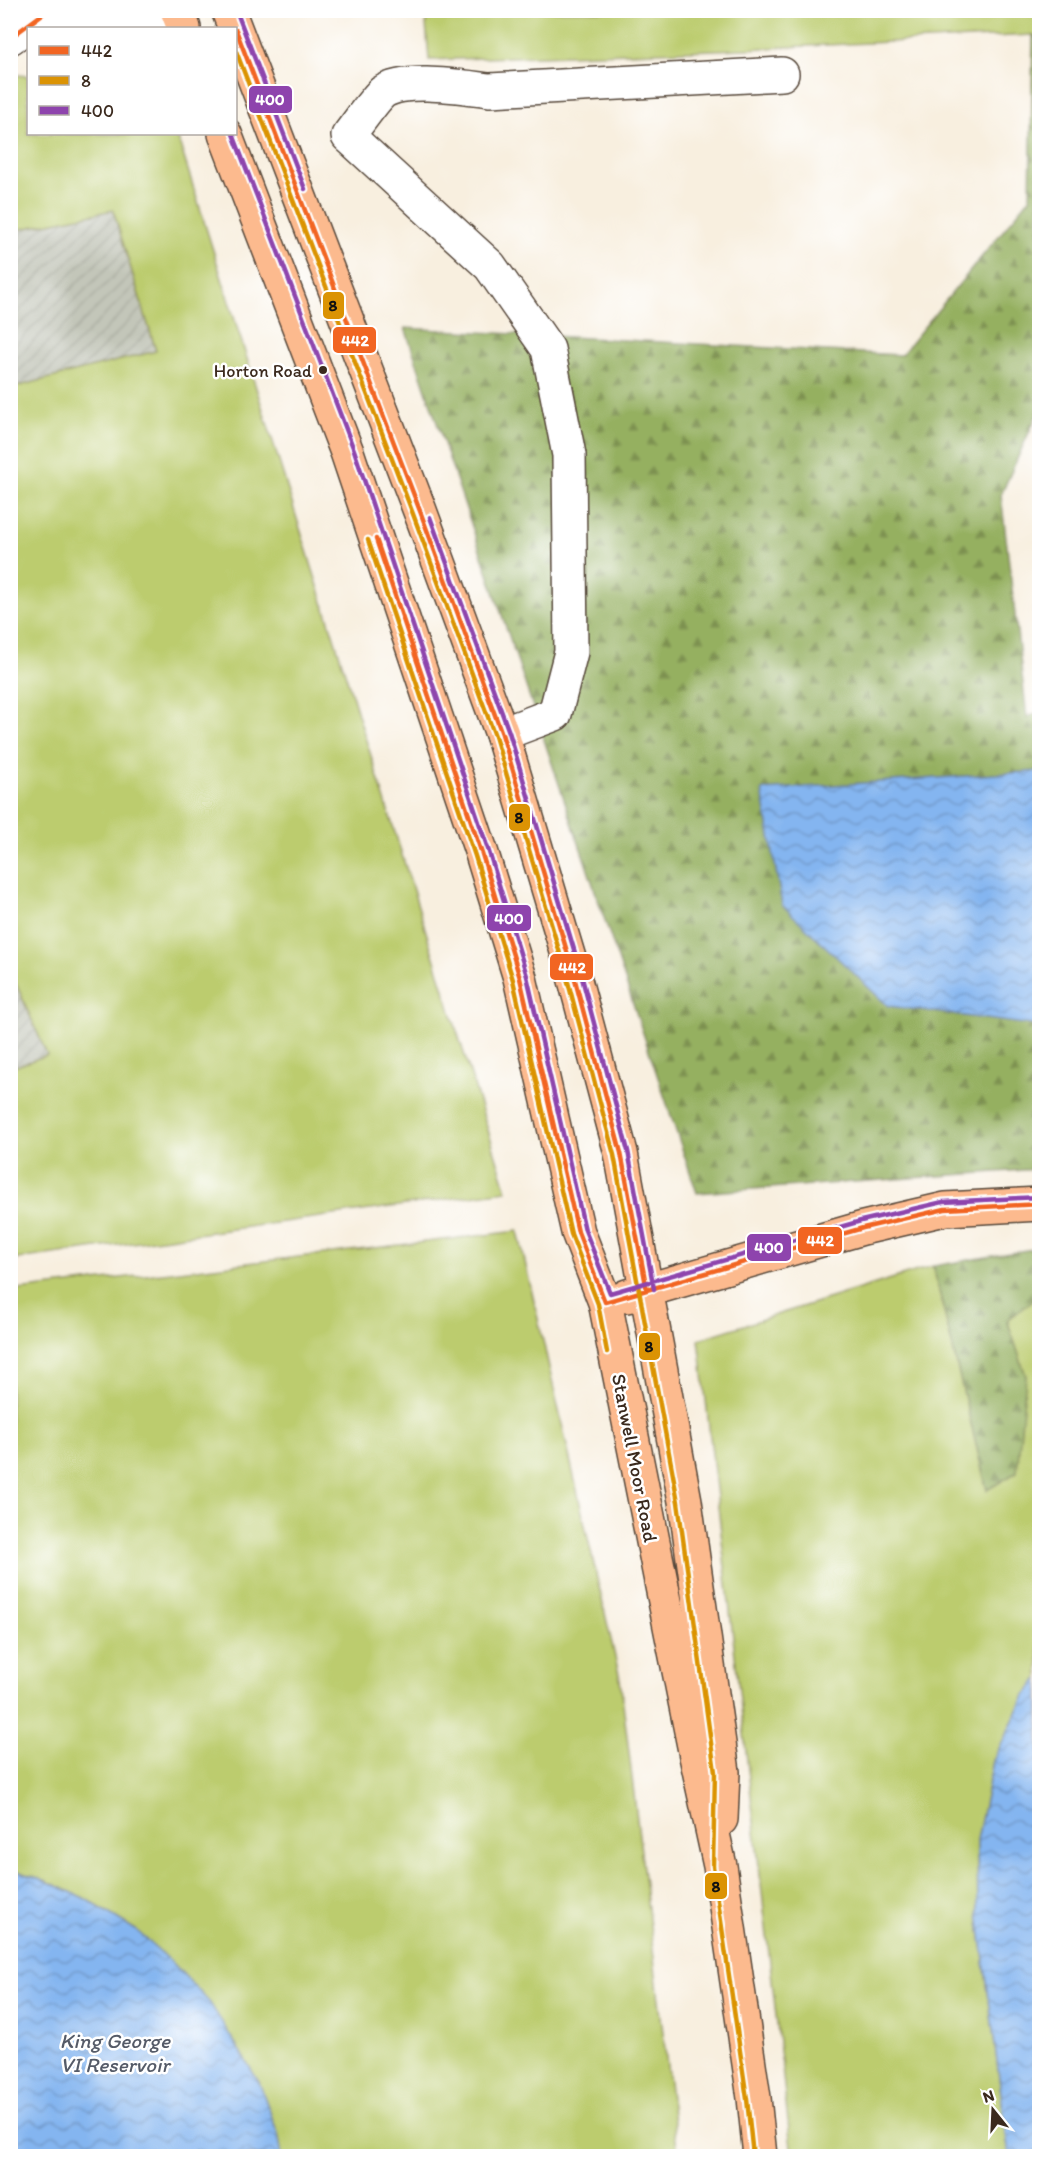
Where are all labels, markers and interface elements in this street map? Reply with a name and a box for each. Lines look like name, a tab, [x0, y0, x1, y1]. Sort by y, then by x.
legend	[27, 27, 237, 135]
text: 442	[81, 40, 113, 62]
text: 8	[81, 70, 91, 92]
line badge: 400	[248, 85, 293, 114]
text: 400	[255, 90, 285, 109]
text: 400	[81, 100, 114, 122]
line badge: 8	[322, 291, 345, 320]
text: 8	[329, 296, 338, 315]
line badge: 442	[332, 326, 377, 354]
text: 442	[341, 331, 369, 350]
place label: Horton Road	[214, 360, 312, 382]
marker: Horton Road	[317, 364, 329, 376]
line badge: 8	[508, 803, 531, 832]
text: 8	[515, 808, 524, 827]
line badge: 400	[486, 904, 532, 932]
text: 400	[494, 909, 524, 928]
line badge: 442	[549, 953, 594, 981]
text: 442	[558, 958, 586, 977]
line badge: 442	[797, 1226, 843, 1255]
text: 442	[806, 1231, 834, 1250]
line badge: 400	[746, 1233, 792, 1262]
text: 400	[754, 1238, 784, 1257]
line badge: 8	[638, 1332, 661, 1361]
text: 8	[645, 1337, 654, 1356]
street label: Stanwell Moor Road	[607, 1372, 663, 1544]
line badge: 8	[704, 1872, 728, 1900]
text: 8	[712, 1877, 721, 1896]
water label: King George VI Reservoir	[60, 2028, 172, 2077]
north arrow	[963, 2080, 1023, 2140]
text: N	[980, 2086, 997, 2107]

